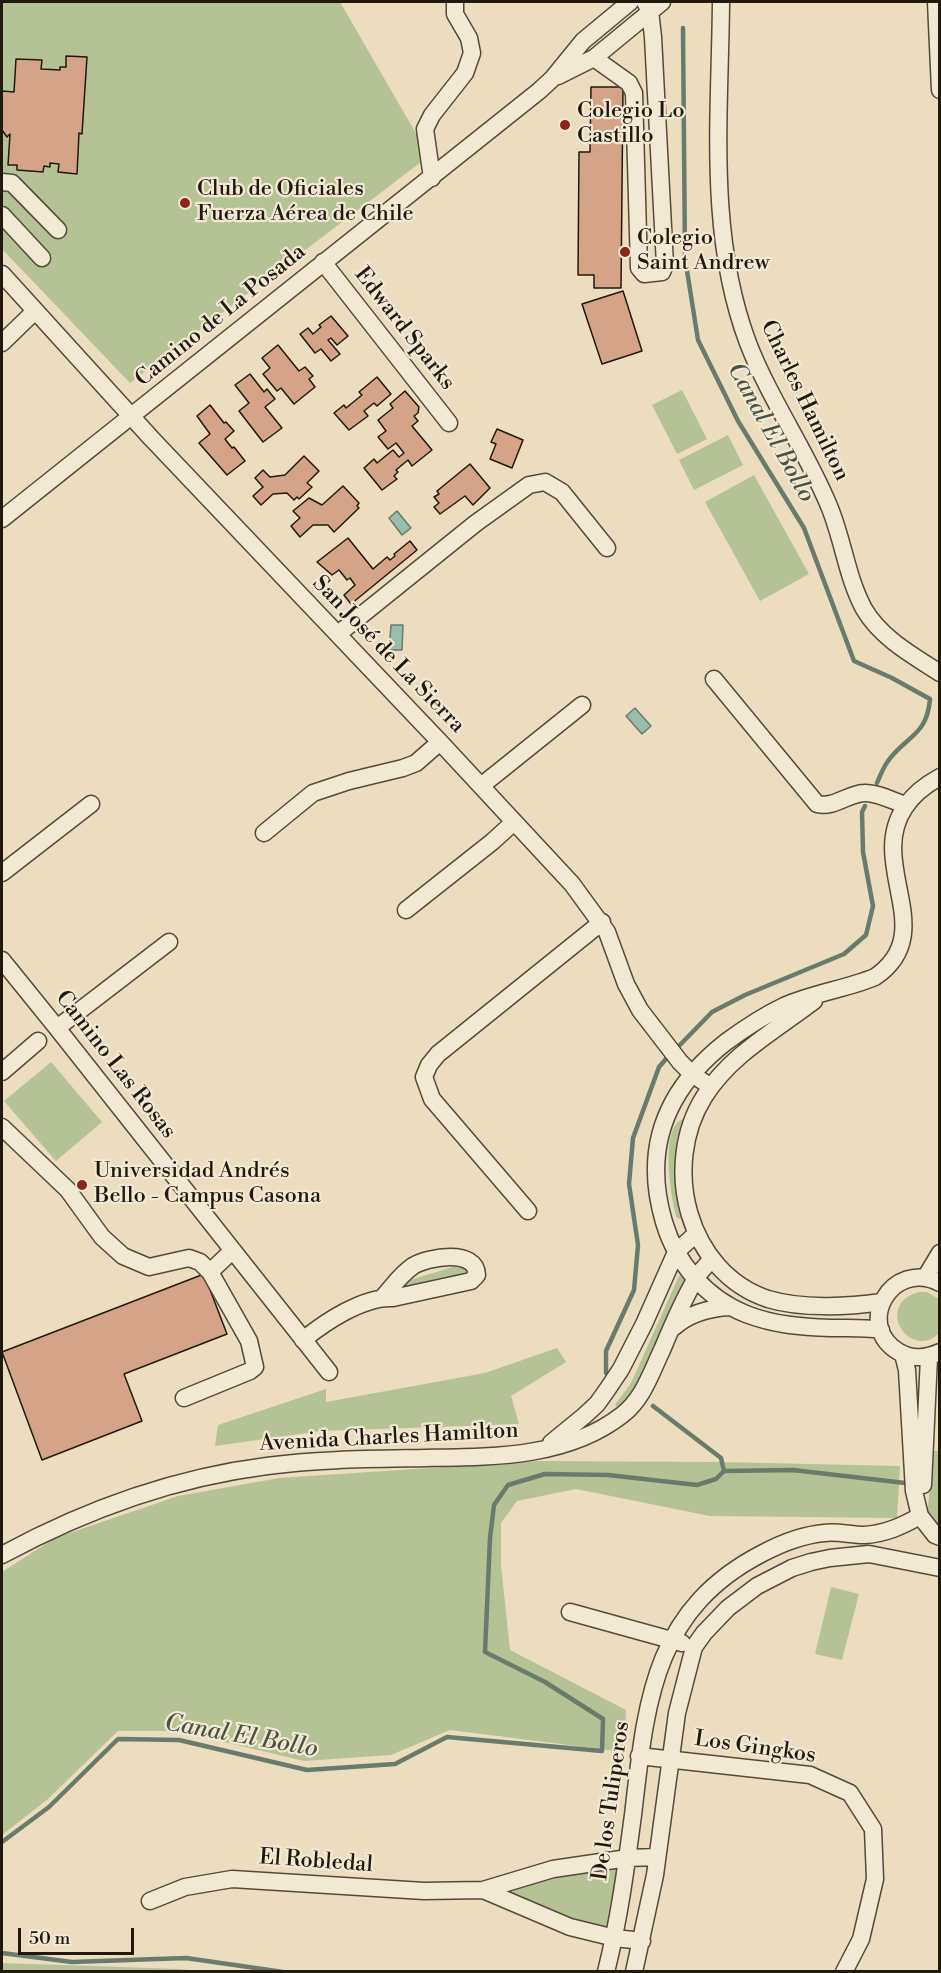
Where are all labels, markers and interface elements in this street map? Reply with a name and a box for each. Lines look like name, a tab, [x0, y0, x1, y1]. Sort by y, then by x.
place label: Colegio Lo Castillo	[577, 99, 685, 150]
marker: Colegio Lo Castillo	[558, 118, 572, 132]
place label: Club de Oficiales Fuerza Aérea de Chile	[197, 177, 414, 228]
marker: Club de Oficiales Fuerza Aérea de Chile	[178, 196, 192, 210]
place label: Colegio Saint Andrew	[637, 226, 770, 278]
street label: Camino de La Posada	[131, 239, 311, 393]
marker: Colegio Saint Andrew	[618, 245, 632, 259]
street label: Edward Sparks	[348, 262, 460, 396]
street label: Charles Hamilton	[754, 317, 854, 485]
water label: Canal El Bollo	[720, 358, 820, 508]
street label: San José de La Sierra	[306, 571, 470, 739]
street label: Camino Las Rosas	[49, 986, 181, 1144]
place label: Universidad Andrés Bello - Campus Casona	[94, 1159, 321, 1210]
marker: Universidad Andrés Bello - Campus Casona	[75, 1178, 89, 1192]
street label: Avenida Charles Hamilton	[259, 1418, 519, 1458]
water label: Canal El Bollo	[162, 1709, 320, 1765]
street label: De los Tuliperos	[588, 1720, 636, 1882]
street label: Los Gingkos	[693, 1726, 817, 1770]
street label: El Robledal	[258, 1845, 374, 1879]
scale bar	[21, 1916, 136, 1954]
text: 50 m	[29, 1927, 70, 1950]

